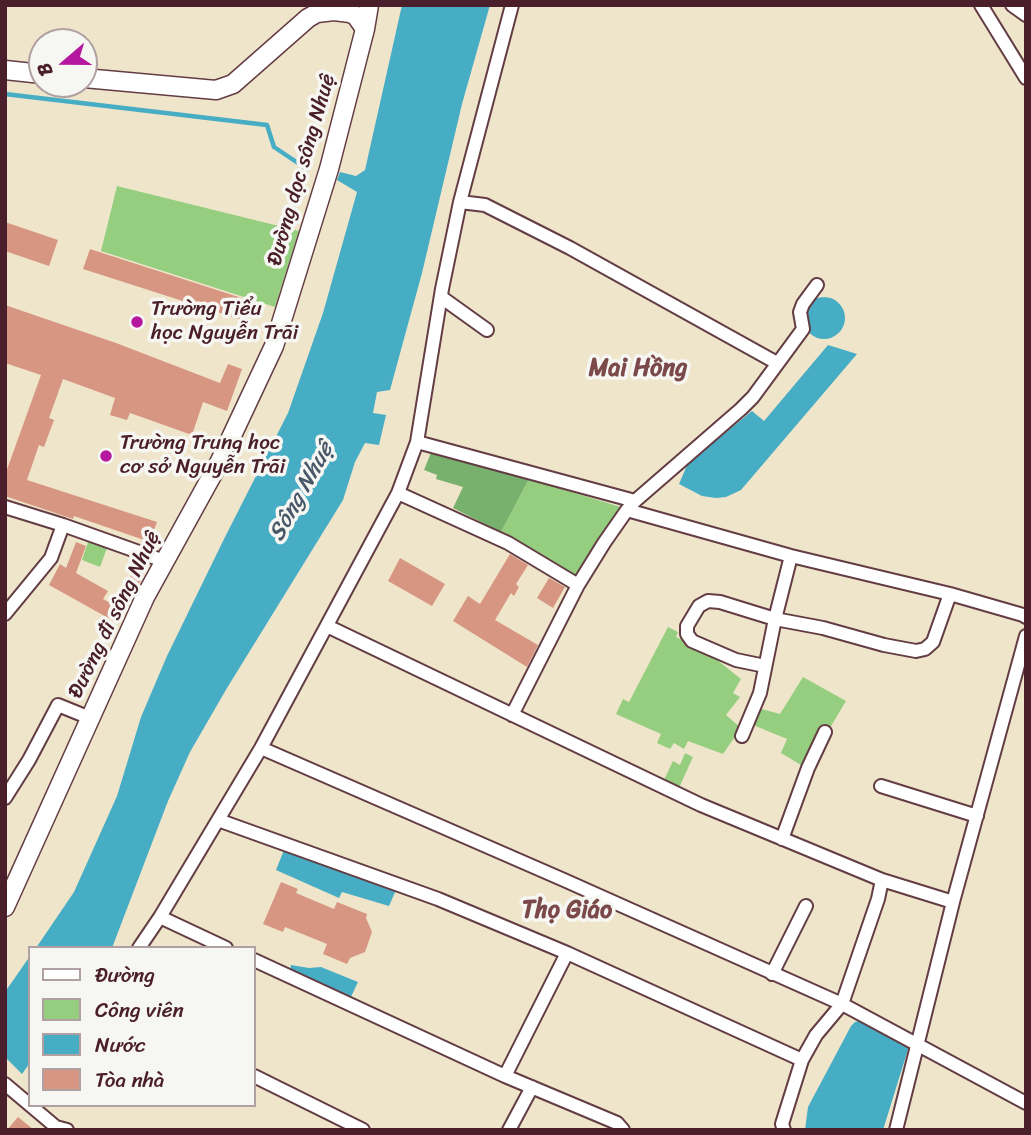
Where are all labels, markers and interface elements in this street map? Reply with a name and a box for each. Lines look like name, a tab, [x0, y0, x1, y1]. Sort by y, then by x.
north arrow	[28, 28, 98, 98]
text: B	[27, 58, 62, 81]
street label: Đường dọc sông Nhuệ	[263, 71, 341, 269]
place label: Trường Tiểu học Nguyễn Trãi	[151, 297, 298, 347]
marker: Trường Tiểu học Nguyễn Trãi	[129, 314, 145, 330]
district label: Mai Hồng	[589, 355, 687, 383]
place label: Trường Trung học cơ sở Nguyễn Trãi	[120, 431, 285, 481]
water label: Sông Nhuệ	[264, 438, 340, 546]
marker: Trường Trung học cơ sở Nguyễn Trãi	[98, 448, 114, 464]
street label: Đường đi sông Nhuệ	[64, 527, 166, 703]
district label: Thọ Giáo	[522, 897, 612, 925]
legend	[28, 946, 256, 1107]
text: Đường	[95, 956, 155, 994]
text: Công viên	[95, 991, 184, 1029]
text: Nước	[95, 1026, 145, 1064]
text: Tòa nhà	[95, 1061, 164, 1099]

